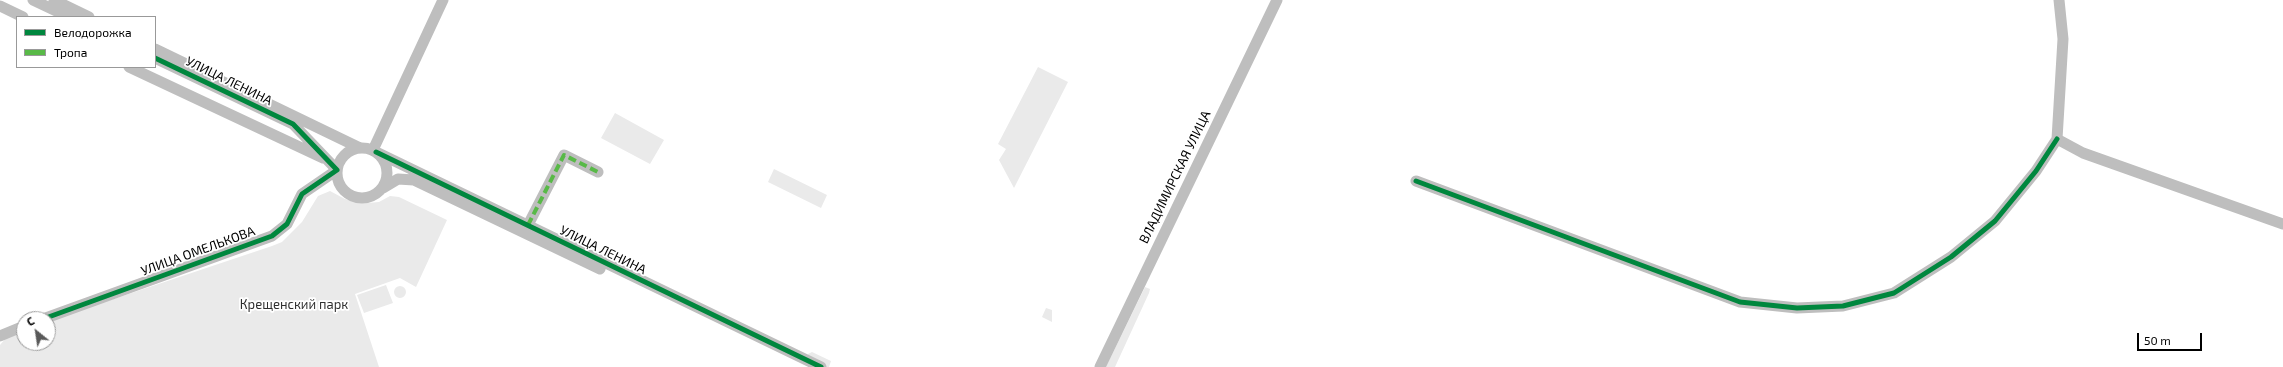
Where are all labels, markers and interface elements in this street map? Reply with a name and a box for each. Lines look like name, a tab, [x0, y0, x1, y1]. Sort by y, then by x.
legend	[16, 16, 156, 68]
text: Велодорожка	[54, 25, 132, 39]
text: Тропа	[54, 45, 87, 59]
street label: УЛИЦА ЛЕНИНА	[183, 53, 275, 109]
street label: ВЛАДИМИРСКАЯ УЛИЦА	[1136, 108, 1214, 246]
street label: УЛИЦА ЛЕНИНА	[557, 222, 649, 278]
street label: УЛИЦА ОМЕЛЬКОВА	[139, 223, 257, 279]
park label: Крещенский парк	[240, 297, 348, 313]
north arrow	[16, 311, 56, 351]
text: С	[24, 314, 36, 328]
scale bar	[2139, 325, 2204, 351]
text: 50 m	[2144, 333, 2171, 347]

